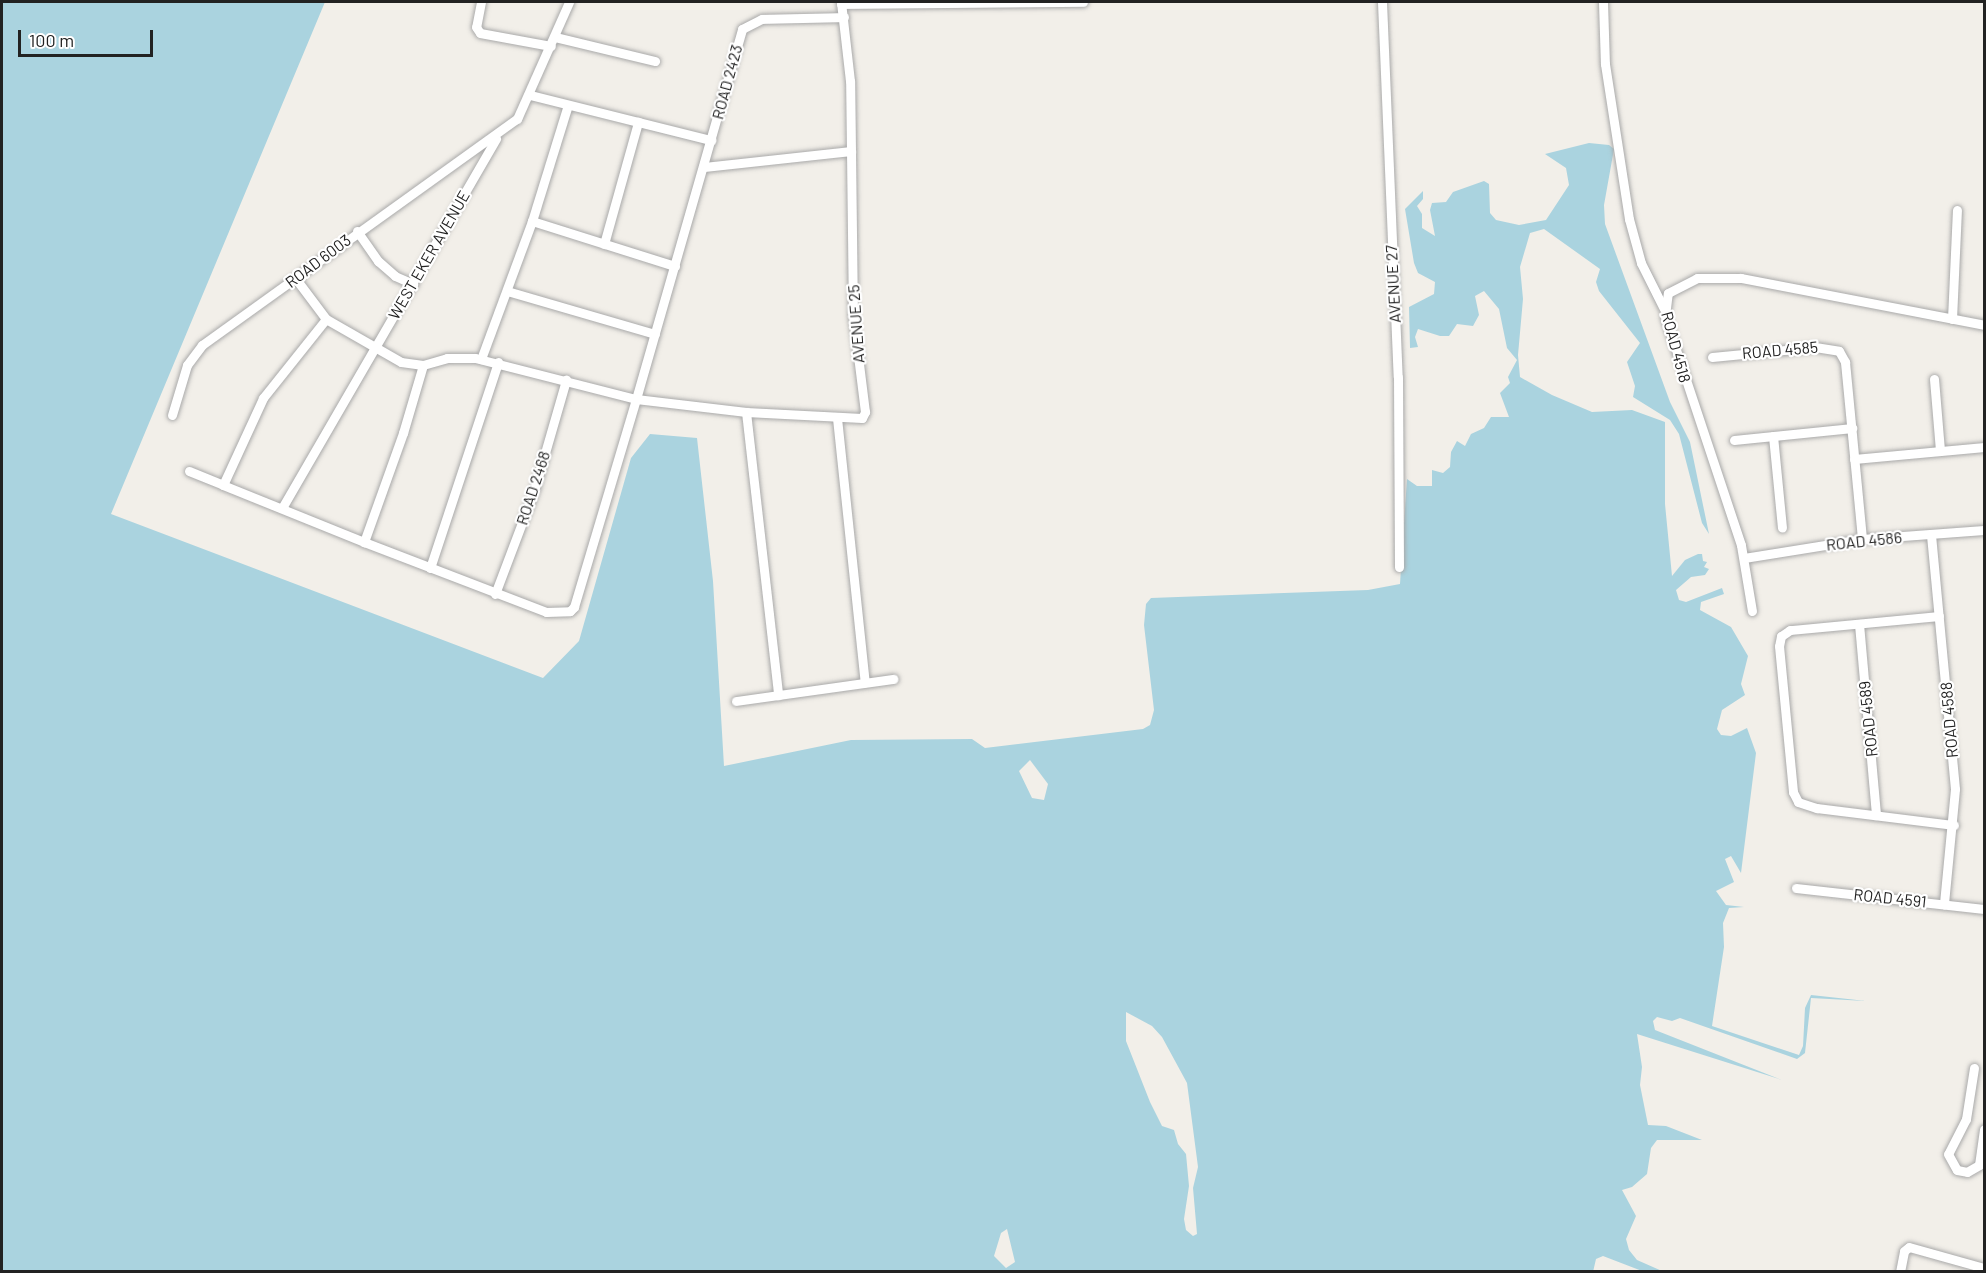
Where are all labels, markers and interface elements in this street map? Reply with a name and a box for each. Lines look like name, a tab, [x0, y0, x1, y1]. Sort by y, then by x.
scale bar	[21, 18, 156, 56]
text: 100 m	[29, 29, 74, 51]
street label: ROAD 2423	[708, 43, 746, 121]
street label: WEST EKER AVENUE	[384, 187, 474, 323]
street label: ROAD 6003	[281, 230, 355, 292]
street label: AVENUE 27	[1381, 245, 1405, 323]
street label: AVENUE 25	[844, 284, 868, 364]
street label: ROAD 4518	[1657, 309, 1695, 385]
street label: ROAD 4585	[1741, 337, 1819, 363]
street label: ROAD 2468	[512, 449, 554, 527]
street label: ROAD 4586	[1825, 527, 1903, 555]
street label: ROAD 4589	[1854, 680, 1882, 758]
street label: ROAD 4588	[1936, 681, 1962, 759]
street label: ROAD 4591	[1853, 885, 1927, 911]

